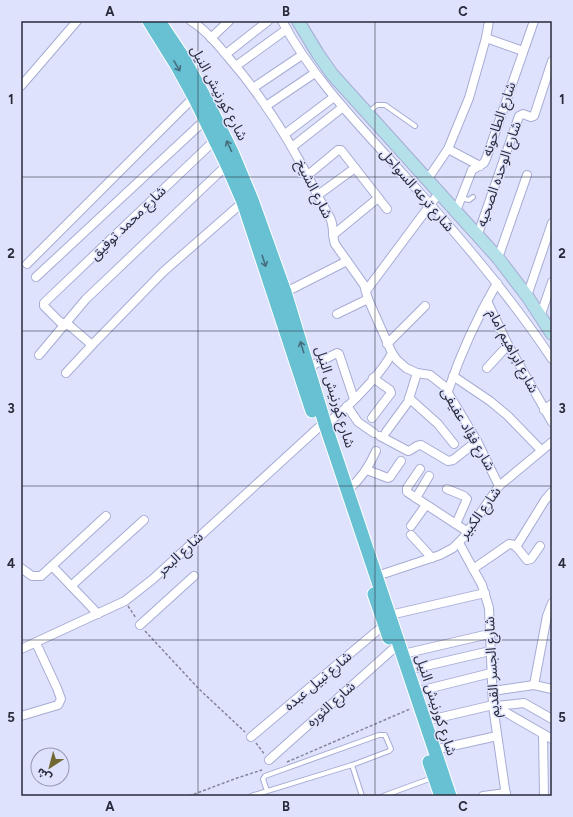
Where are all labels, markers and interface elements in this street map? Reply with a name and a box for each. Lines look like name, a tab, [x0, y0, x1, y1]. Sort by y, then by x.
text: A	[105, 4, 115, 19]
text: B	[282, 4, 290, 19]
text: C	[458, 4, 468, 19]
street label: شارع كورنيش النيل	[185, 43, 251, 144]
one-way arrow	[173, 60, 181, 72]
street label: شارع الطاحونه	[478, 80, 521, 159]
text: 1	[8, 92, 14, 107]
text: 1	[559, 92, 565, 107]
street label: شارع الوحده الصحيه	[473, 119, 527, 230]
one-way arrow	[225, 140, 232, 152]
street label: شارع ترعه السواحل	[375, 145, 458, 236]
street label: شارع الشيخ	[290, 157, 336, 222]
street label: شارع محمد توفيق	[86, 182, 171, 265]
text: 2	[7, 246, 15, 261]
text: 2	[558, 246, 566, 261]
one-way arrow	[260, 255, 268, 267]
street label: شارع ابراهيم امام	[482, 306, 542, 397]
one-way arrow	[298, 341, 305, 354]
street label: شارع كورنيش النيل	[310, 344, 359, 450]
street label: شارع فؤاد عفيفى	[436, 384, 499, 475]
text: 3	[7, 401, 15, 416]
text: 3	[558, 401, 566, 416]
street label: شارع الكبير	[455, 484, 506, 544]
street label: شارع البحر	[153, 528, 208, 582]
text: 4	[7, 556, 15, 571]
text: 4	[558, 556, 566, 571]
street label: شارع الجسر القديم	[481, 616, 505, 718]
street label: شارع نبيل عبده	[281, 648, 357, 716]
street label: شارع كورنيش النيل	[410, 652, 460, 758]
street label: شارع الثوره	[303, 678, 360, 732]
text: 5	[7, 710, 15, 725]
text: 5	[558, 710, 566, 725]
north arrow	[30, 747, 70, 787]
text: ش	[34, 765, 54, 784]
text: A	[105, 799, 115, 814]
text: B	[282, 799, 290, 814]
text: C	[458, 799, 468, 814]

